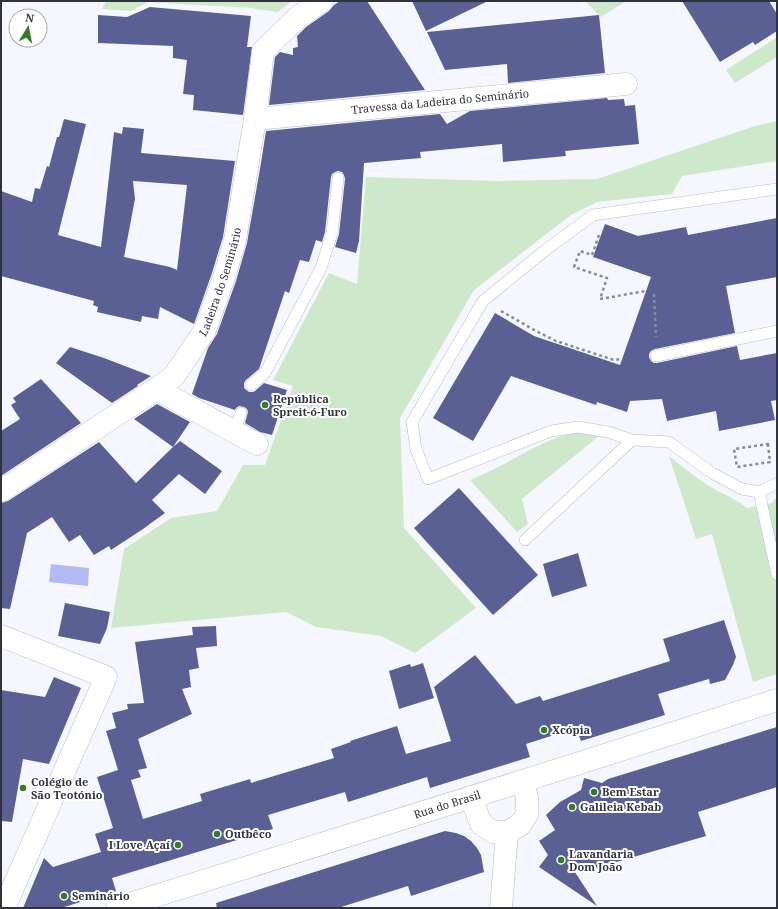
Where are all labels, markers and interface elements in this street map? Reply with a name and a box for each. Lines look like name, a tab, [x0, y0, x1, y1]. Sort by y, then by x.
north arrow	[8, 8, 48, 48]
text: N	[24, 10, 36, 26]
street label: Travessa da Ladeira do Seminário	[351, 85, 530, 117]
street label: Ladeira do Seminário	[195, 226, 244, 339]
place label: República Spreit-ó-Furo	[273, 391, 347, 419]
marker: República Spreit-ó-Furo	[260, 400, 270, 410]
place label: Xcópia	[552, 722, 591, 737]
marker: Xcópia	[539, 725, 549, 735]
place label: Colégio de São Teotónio	[31, 774, 103, 802]
marker: Colégio de São Teotónio	[18, 783, 28, 793]
place label: Bem Estar	[602, 784, 659, 799]
street label: Rua do Brasil	[412, 786, 483, 822]
marker: Bem Estar	[589, 787, 599, 797]
place label: Galileia Kebab	[580, 799, 661, 814]
marker: Galileia Kebab	[567, 802, 577, 812]
place label: Outbêco	[225, 826, 272, 841]
marker: Outbêco	[212, 829, 222, 839]
place label: I Love Açaí	[109, 837, 170, 852]
marker: I Love Açaí	[173, 840, 183, 850]
place label: Lavandaria Dom João	[569, 846, 634, 874]
marker: Lavandaria Dom João	[556, 855, 566, 865]
place label: Seminário	[72, 888, 130, 903]
marker: Seminário	[59, 891, 69, 901]

